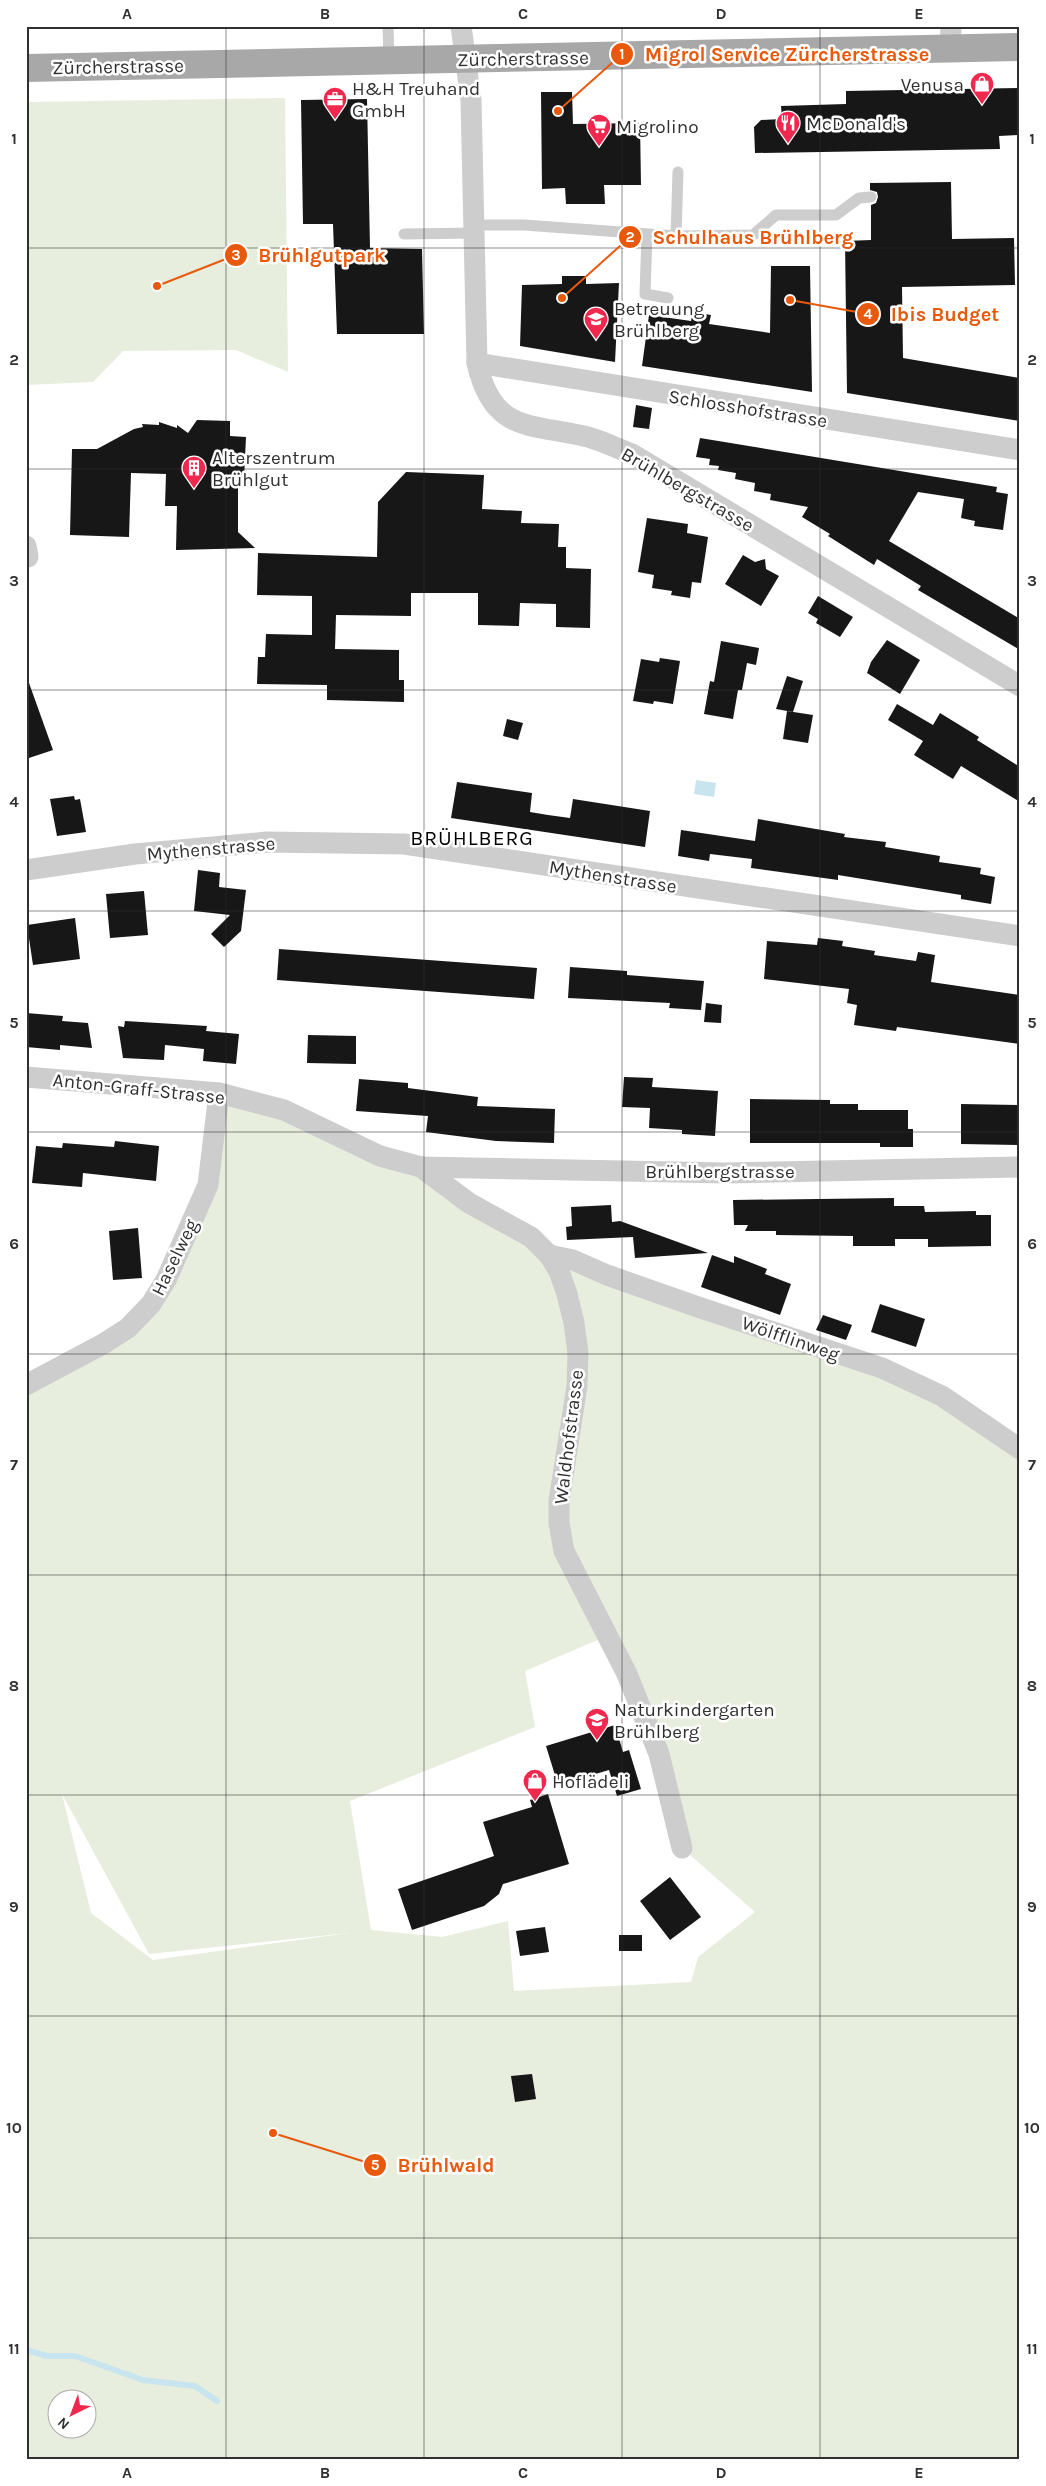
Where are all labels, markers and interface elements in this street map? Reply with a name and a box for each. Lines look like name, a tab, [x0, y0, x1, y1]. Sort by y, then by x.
text: A	[122, 4, 132, 23]
text: B	[320, 4, 330, 23]
text: C	[518, 4, 528, 23]
text: D	[716, 4, 727, 23]
text: E	[914, 4, 924, 23]
callout: Migrol Service Zürcherstrasse	[609, 36, 939, 71]
text: Migrol Service Zürcherstrasse	[645, 43, 929, 66]
text: 1	[619, 45, 625, 63]
street label: Zürcherstrasse	[457, 47, 589, 71]
street label: Zürcherstrasse	[52, 55, 184, 79]
shop icon: Venusa	[969, 71, 995, 105]
place label: Venusa	[901, 74, 964, 96]
place label: H&H Treuhand GmbH	[352, 78, 480, 122]
office icon: H&H Treuhand GmbH	[322, 86, 348, 120]
restaurant icon: McDonald's	[775, 110, 801, 144]
supermarket icon: Migrolino	[586, 113, 612, 147]
place label: McDonald's	[806, 113, 906, 135]
place label: Migrolino	[616, 116, 699, 138]
text: 1	[11, 129, 17, 148]
text: 1	[1029, 129, 1035, 148]
callout: Schulhaus Brühlberg	[618, 220, 864, 255]
text: Schulhaus Brühlberg	[653, 226, 854, 249]
text: 2	[625, 228, 635, 246]
callout: Brühlgutpark	[223, 238, 396, 273]
text: Brühlgutpark	[258, 244, 386, 267]
text: 3	[231, 246, 241, 264]
callout: Ibis Budget	[855, 296, 1009, 331]
place label: Betreuung Brühlberg	[614, 298, 705, 342]
text: Ibis Budget	[891, 303, 999, 326]
text: 4	[864, 305, 873, 323]
school or university icon: Betreuung Brühlberg	[583, 306, 609, 340]
text: 2	[9, 350, 19, 369]
text: 2	[1027, 350, 1037, 369]
street label: Schlosshofstrasse	[667, 386, 829, 432]
street label: Brühlbergstrasse	[617, 443, 758, 537]
place label: Alterszentrum Brühlgut	[212, 447, 336, 491]
building icon: Alterszentrum Brühlgut	[181, 455, 207, 489]
text: 3	[9, 571, 19, 590]
text: 3	[1027, 571, 1037, 590]
text: 4	[9, 792, 19, 811]
text: 4	[1027, 792, 1037, 811]
district label: BRÜHLBERG	[410, 826, 534, 850]
street label: Mythenstrasse	[146, 832, 276, 866]
street label: Mythenstrasse	[547, 856, 678, 898]
text: 5	[9, 1013, 19, 1032]
text: 5	[1027, 1013, 1037, 1032]
street label: Anton-Graff-Strasse	[52, 1069, 226, 1109]
street label: Brühlbergstrasse	[645, 1161, 795, 1183]
street label: Haselweg	[147, 1215, 203, 1299]
text: 6	[9, 1234, 19, 1253]
text: 6	[1027, 1234, 1037, 1253]
street label: Wölfflinweg	[739, 1312, 843, 1366]
street label: Waldhofstrasse	[550, 1369, 588, 1506]
text: 7	[10, 1455, 18, 1474]
text: 7	[1028, 1455, 1036, 1474]
text: 8	[9, 1676, 19, 1695]
text: 8	[1027, 1676, 1037, 1695]
place label: Naturkindergarten Brühlberg	[614, 1699, 775, 1743]
school or university icon: Naturkindergarten Brühlberg	[584, 1707, 610, 1741]
shop icon: Hoflädeli	[522, 1768, 548, 1802]
place label: Hoflädeli	[552, 1771, 629, 1793]
text: 9	[9, 1897, 19, 1916]
text: 9	[1027, 1897, 1037, 1916]
text: 10	[6, 2118, 22, 2137]
text: 10	[1024, 2118, 1040, 2137]
callout: Brühlwald	[362, 2147, 504, 2182]
text: Brühlwald	[397, 2154, 495, 2177]
text: 5	[371, 2156, 380, 2174]
text: 11	[8, 2339, 20, 2358]
text: 11	[1026, 2339, 1038, 2358]
north arrow	[48, 2388, 98, 2438]
text: N	[54, 2414, 73, 2433]
text: A	[122, 2463, 132, 2482]
text: B	[320, 2463, 330, 2482]
text: C	[518, 2463, 528, 2482]
text: D	[716, 2463, 727, 2482]
text: E	[914, 2463, 924, 2482]

